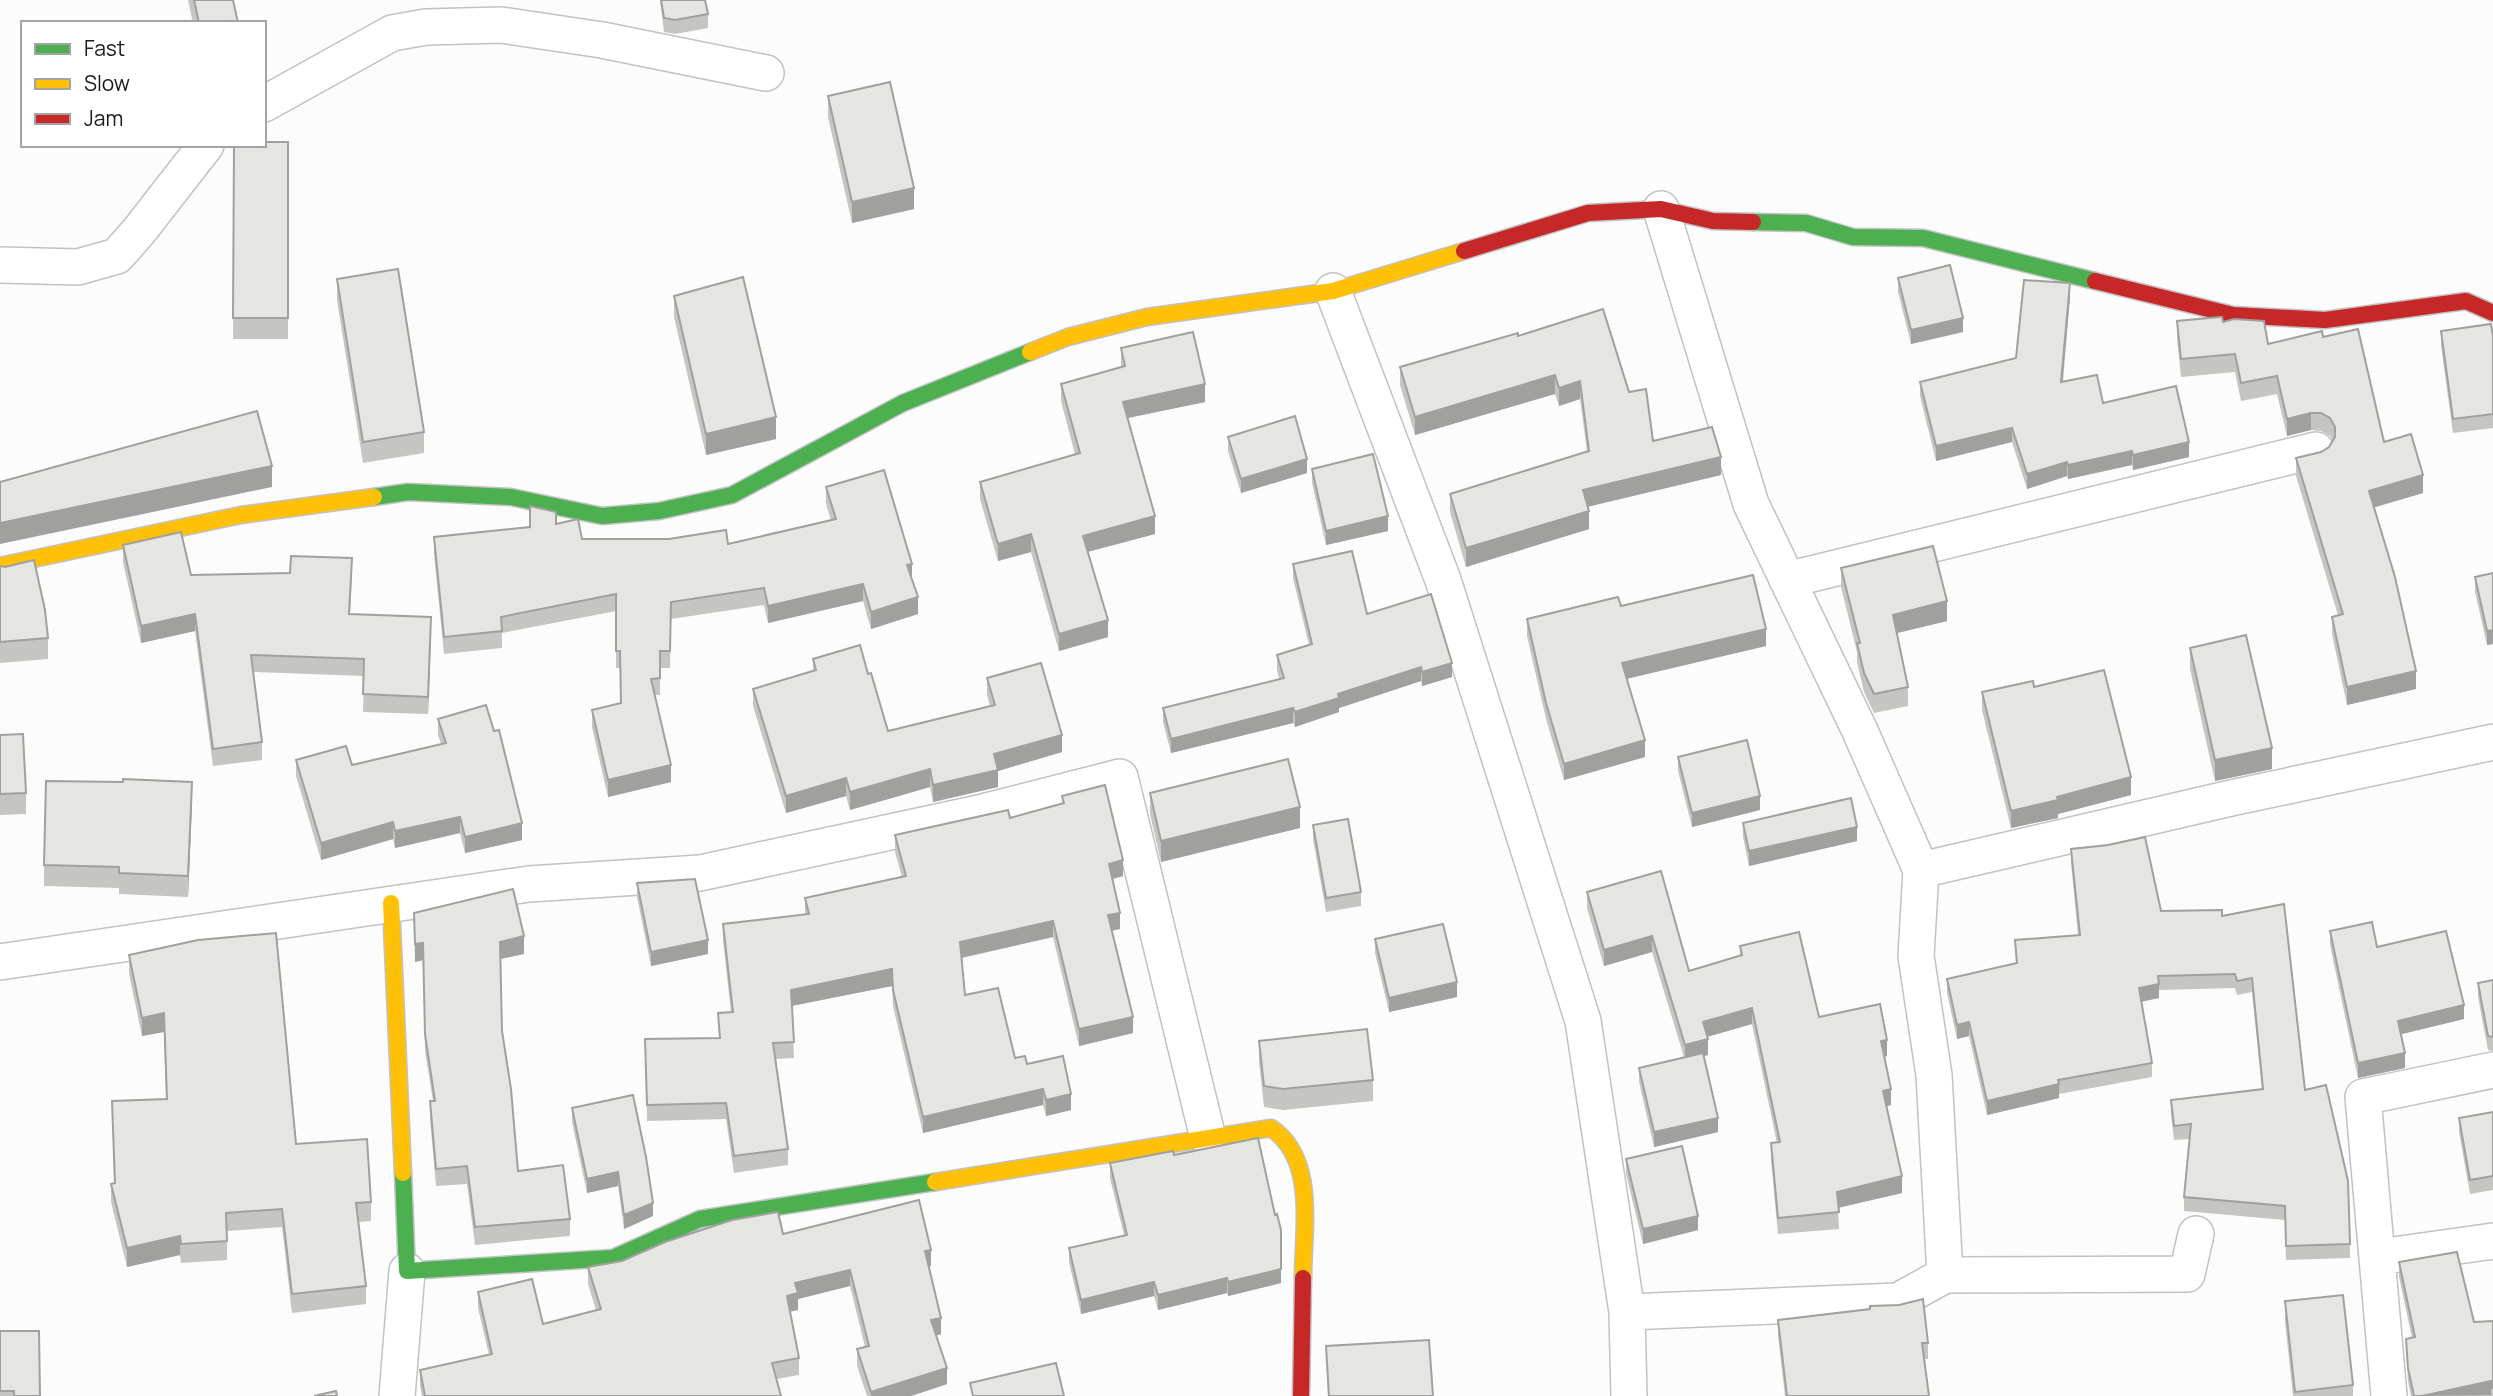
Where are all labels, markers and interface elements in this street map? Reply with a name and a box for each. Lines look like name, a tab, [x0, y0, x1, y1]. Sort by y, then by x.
legend	[21, 21, 266, 147]
text: Fast	[84, 34, 125, 62]
text: Slow	[84, 69, 130, 97]
text: Jam	[84, 104, 123, 132]

